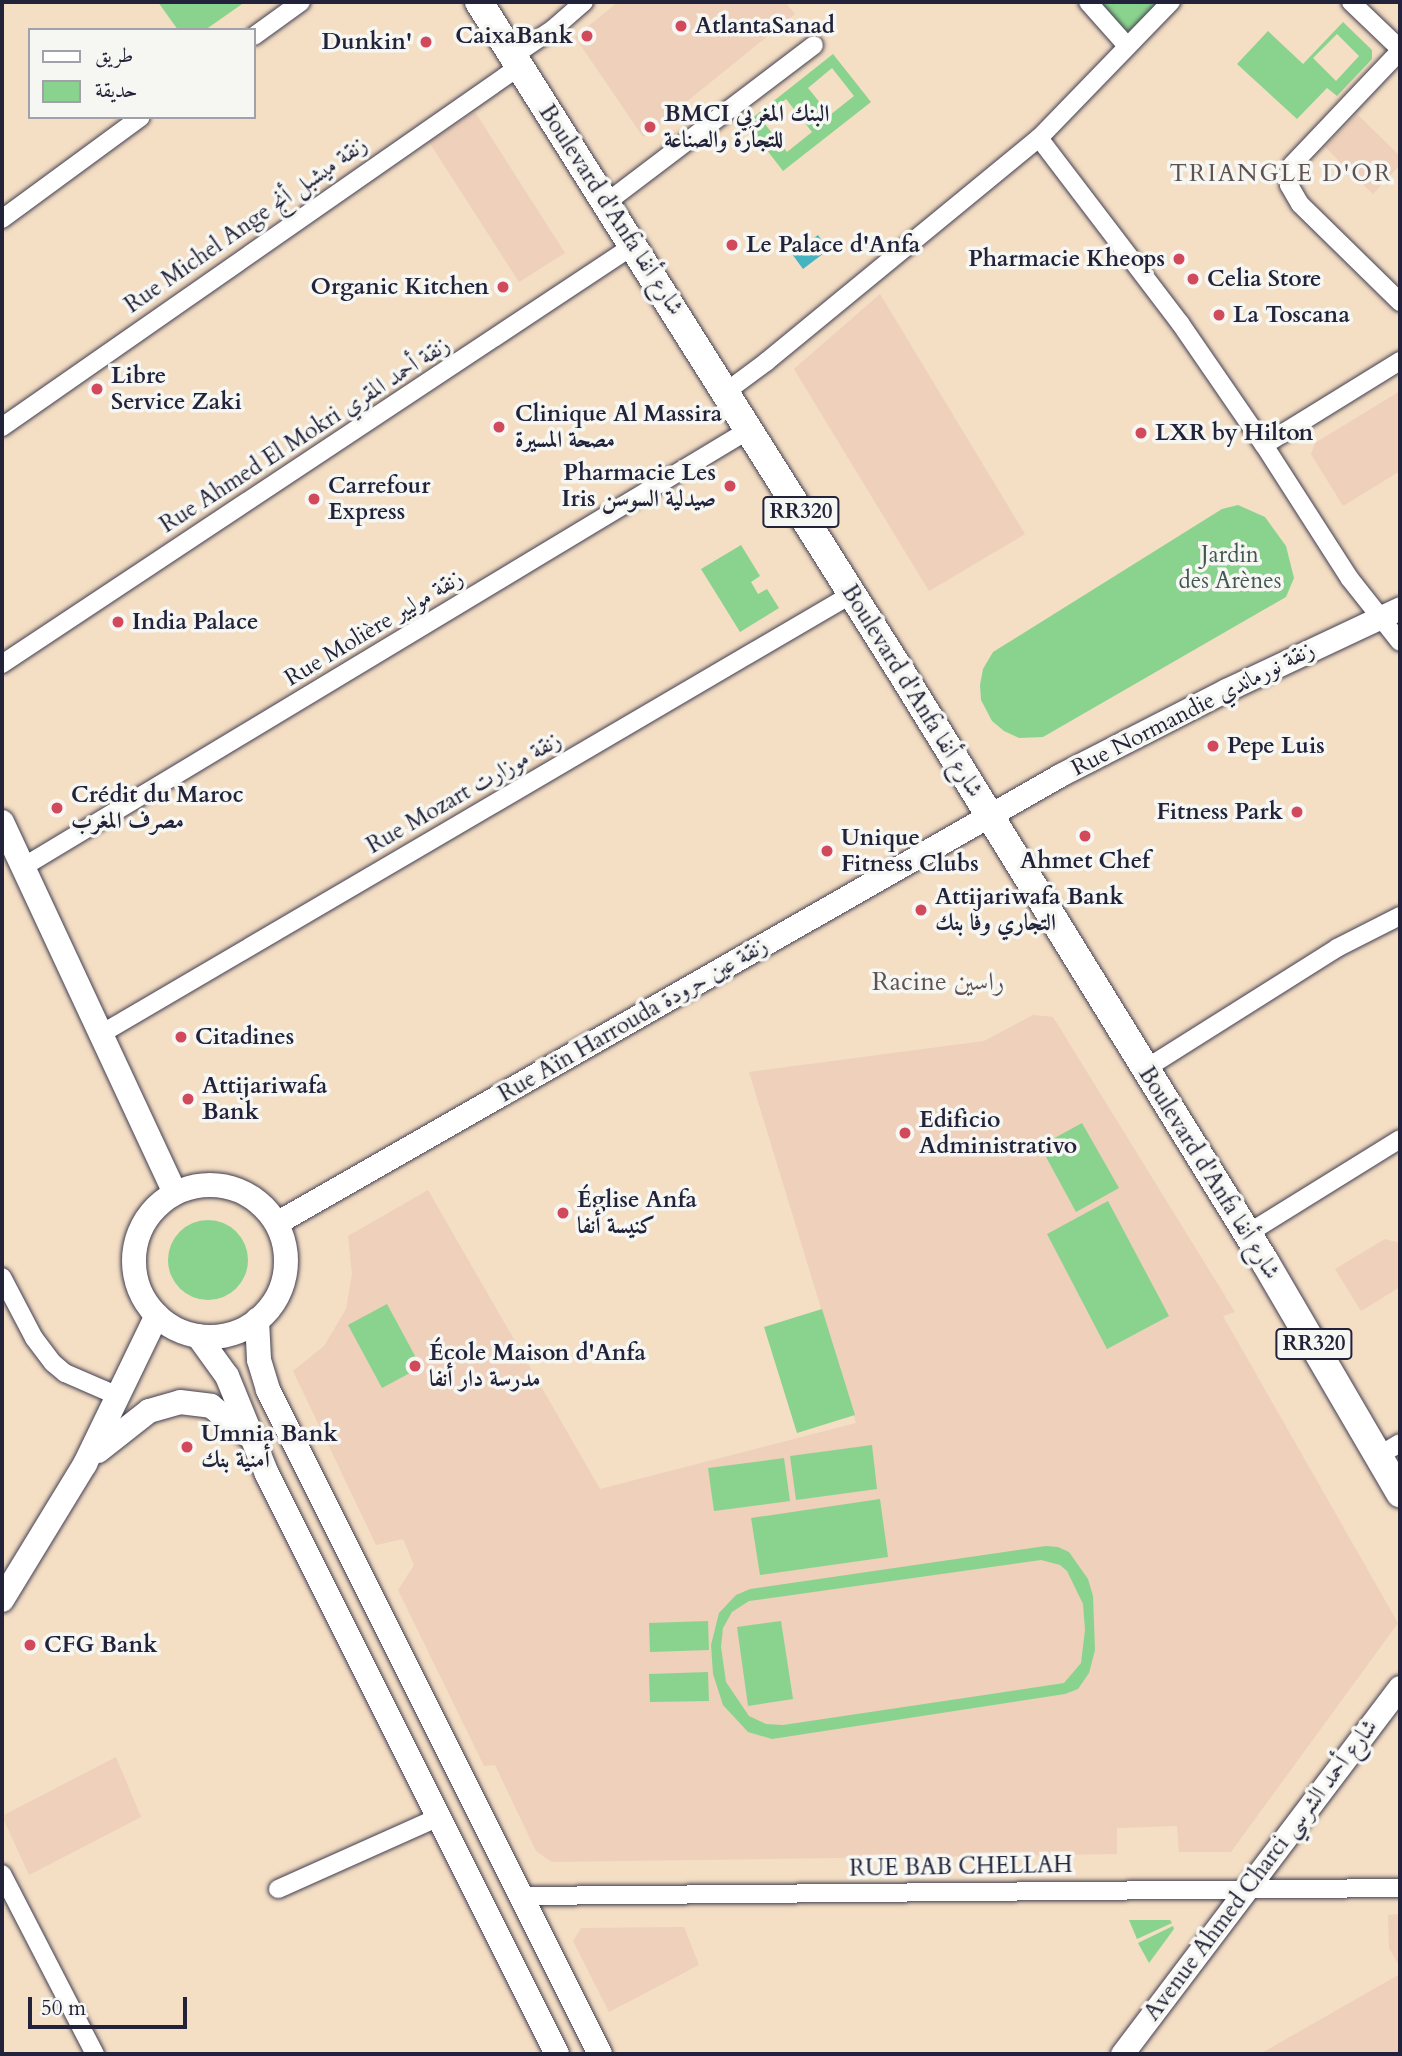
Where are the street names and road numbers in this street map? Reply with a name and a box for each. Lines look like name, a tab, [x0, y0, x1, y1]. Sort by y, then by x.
street label: Boulevard d'Anfa شارع أنفا	[533, 100, 689, 320]
street label: Rue Michel Ange زنقة ميشبل أنج	[120, 131, 372, 319]
street label: Rue Ahmed El Mokri زنقة أحمد المقري	[155, 331, 455, 539]
road number: RR320	[761, 494, 841, 530]
street label: Rue Molière زنقة موليير	[280, 564, 468, 692]
street label: Boulevard d'Anfa شارع أنفا	[835, 580, 989, 802]
street label: Rue Normandie زنقة نورماندي	[1067, 636, 1319, 782]
street label: Rue Mozart زنقة موزارت	[362, 726, 566, 860]
street label: Rue Aïn Harrouda زنقة عين حرودة	[494, 932, 772, 1108]
street label: Boulevard d'Anfa شارع أنفا	[1132, 1062, 1286, 1284]
road number: RR320	[1274, 1326, 1354, 1362]
street label: Avenue Ahmed Charci شارع أحمد الشرسي	[1139, 1714, 1383, 2026]
street label: RUE BAB CHELLAH	[849, 1851, 1073, 1883]

